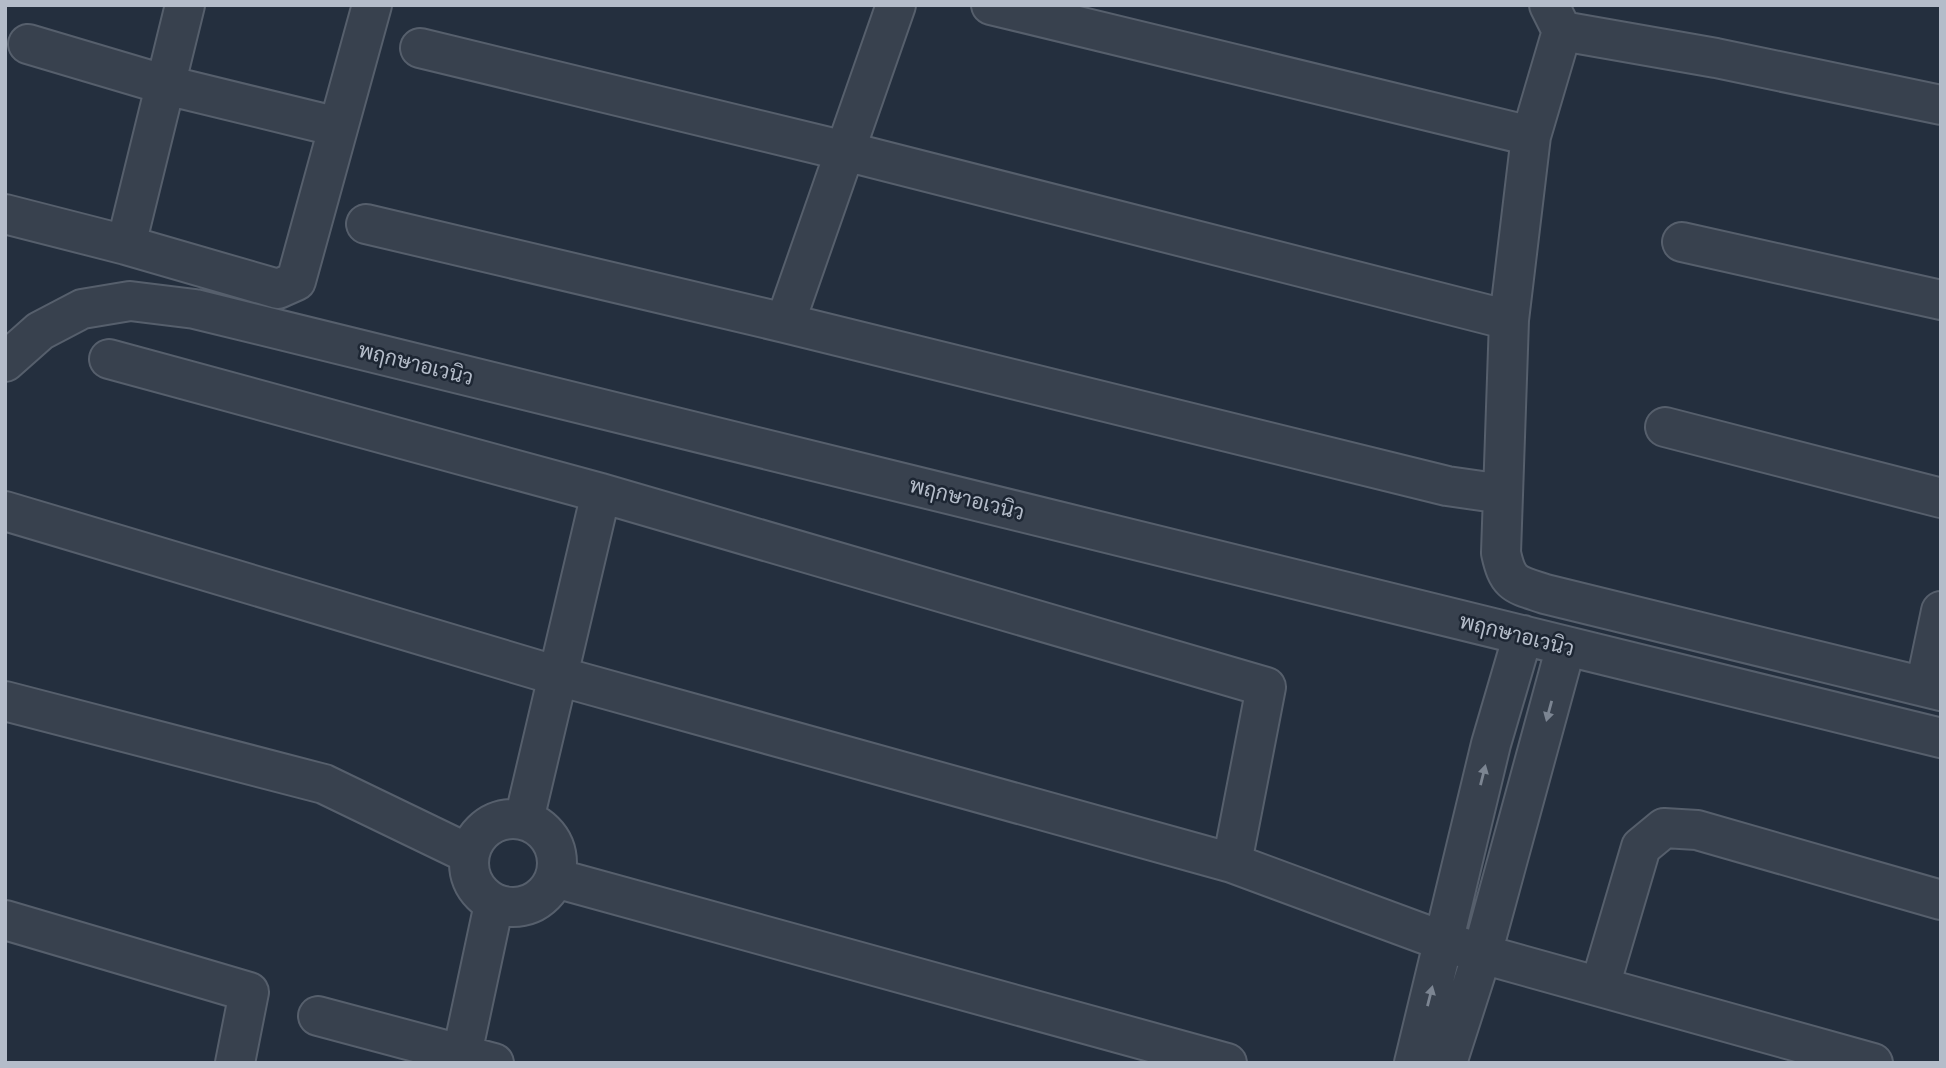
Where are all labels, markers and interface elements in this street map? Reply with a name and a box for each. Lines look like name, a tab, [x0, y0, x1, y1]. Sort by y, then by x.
street label: พฤกษาอเวนิว	[356, 335, 476, 391]
street label: พฤกษาอเวนิว	[907, 470, 1027, 526]
street label: พฤกษาอเวนิว	[1457, 606, 1577, 662]
one-way arrow	[1543, 701, 1554, 723]
one-way arrow	[1478, 764, 1489, 786]
one-way arrow	[1425, 985, 1436, 1007]

